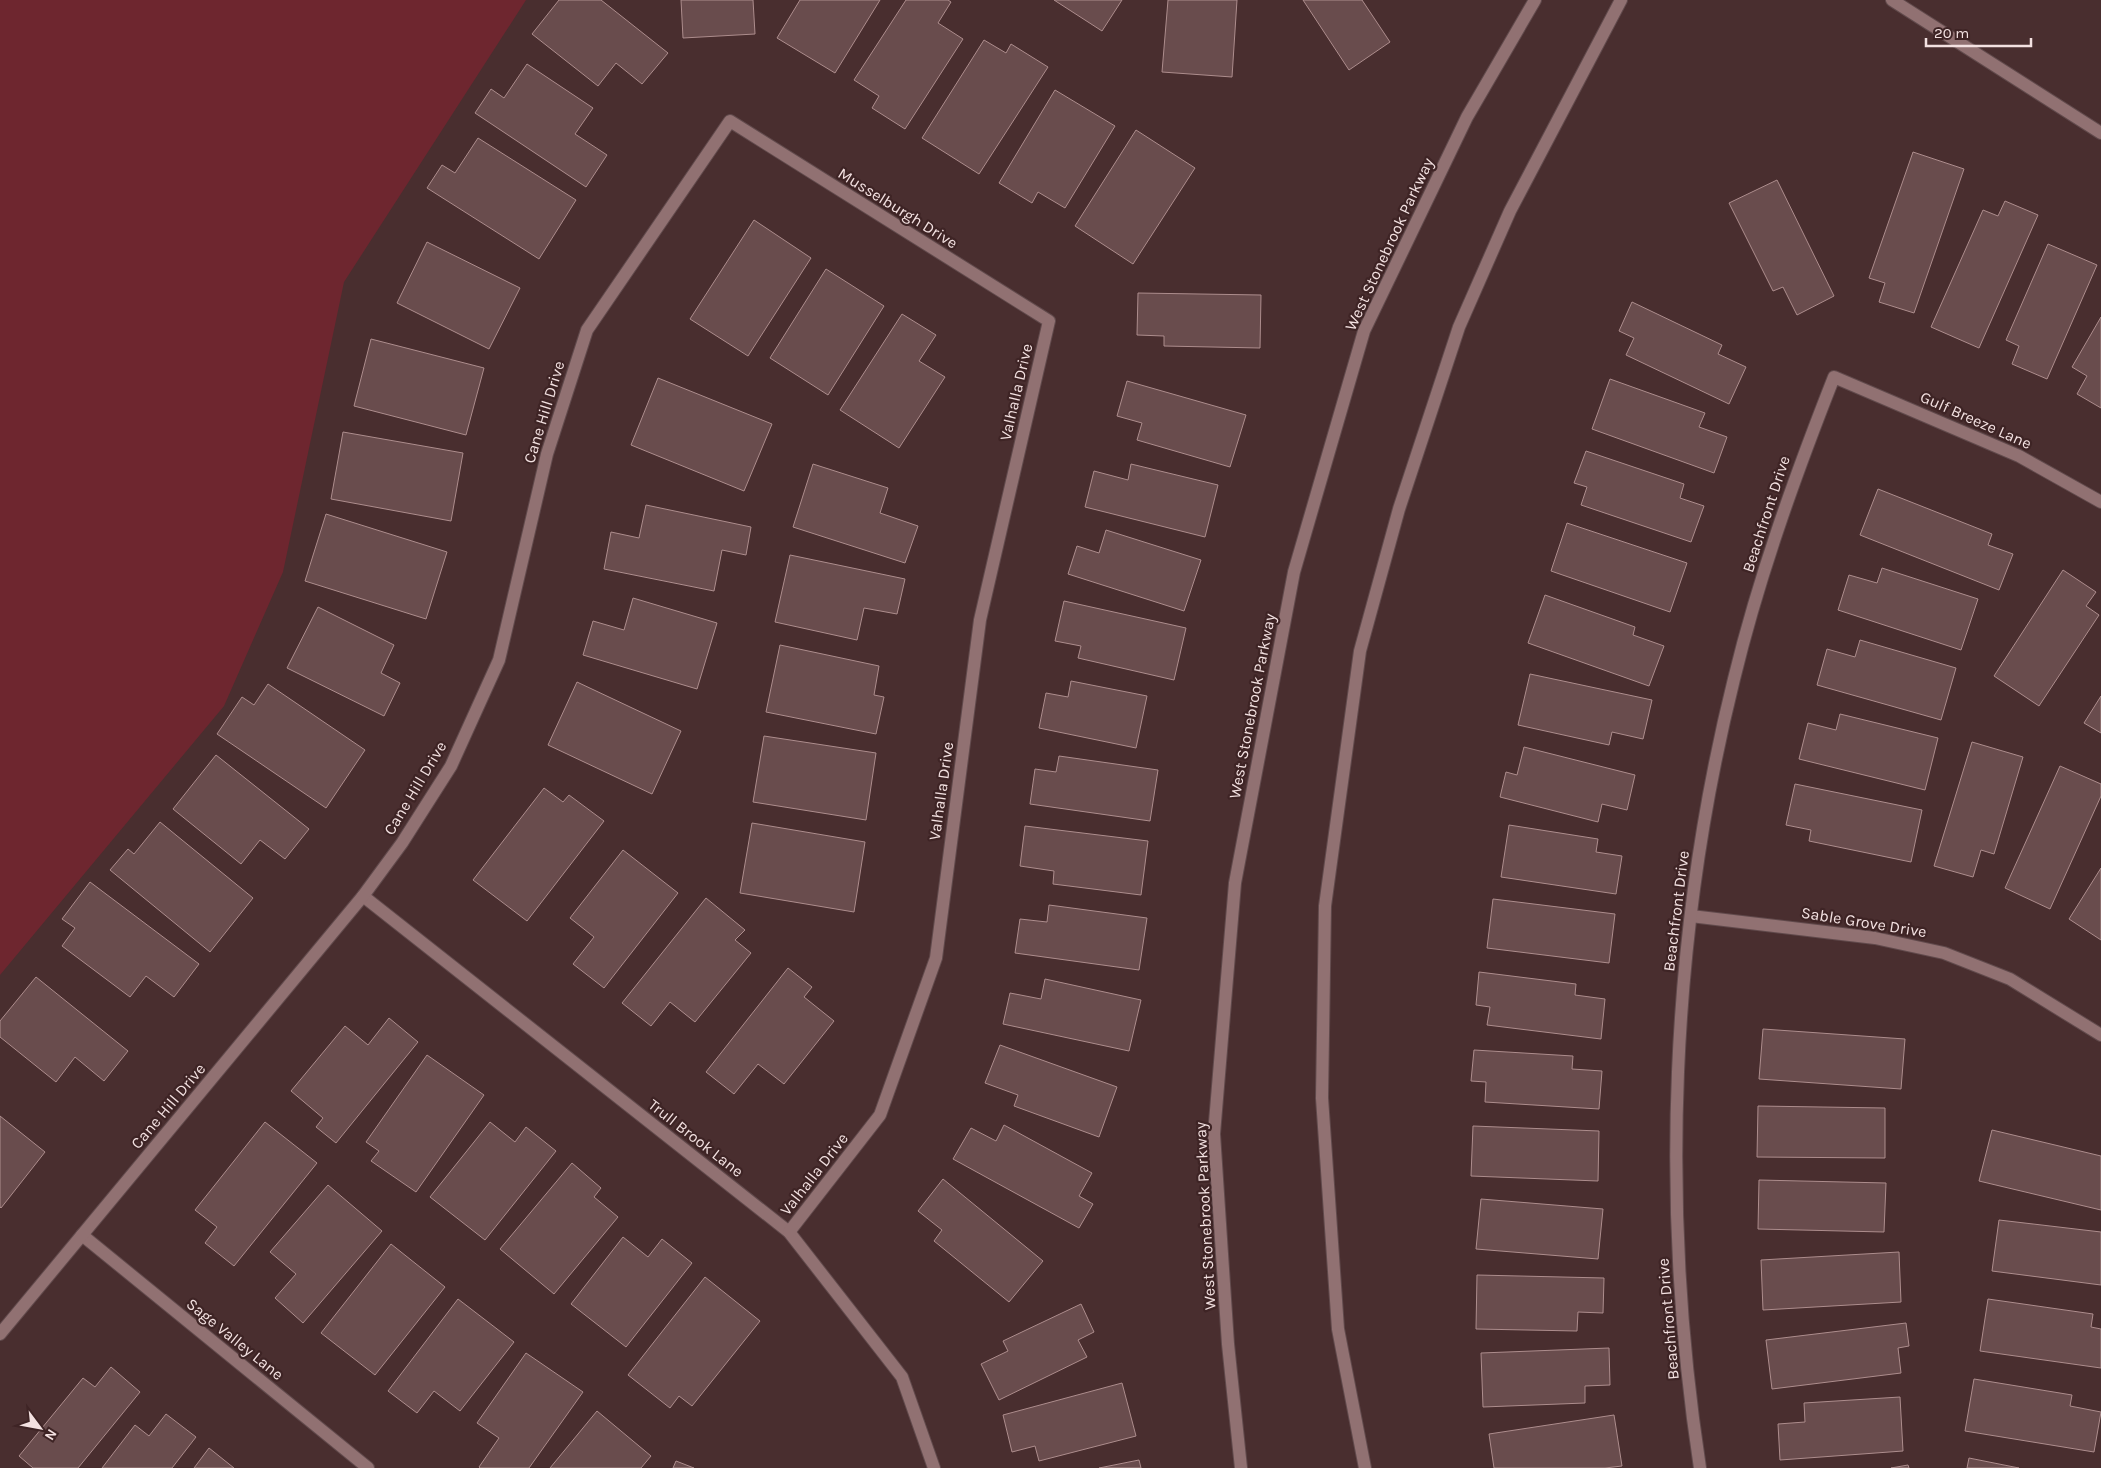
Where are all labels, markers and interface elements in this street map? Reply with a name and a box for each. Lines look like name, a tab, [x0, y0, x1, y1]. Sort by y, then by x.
scale bar	[1926, 15, 2031, 47]
text: 20 m	[1934, 24, 1969, 42]
street label: West Stonebrook Parkway	[1341, 154, 1438, 333]
street label: Musselburgh Drive	[835, 164, 961, 252]
street label: Valhalla Drive	[996, 342, 1036, 442]
street label: Cane Hill Drive	[519, 359, 569, 465]
street label: Gulf Breeze Lane	[1917, 387, 2035, 453]
street label: Beachfront Drive	[1738, 453, 1794, 575]
street label: West Stonebrook Parkway	[1225, 611, 1279, 800]
street label: Cane Hill Drive	[380, 738, 450, 838]
street label: Valhalla Drive	[925, 741, 957, 841]
street label: Beachfront Drive	[1659, 849, 1693, 973]
street label: Sable Grove Drive	[1800, 903, 1928, 941]
street label: Cane Hill Drive	[127, 1059, 209, 1153]
street label: Trull Brook Lane	[645, 1095, 747, 1181]
street label: West Stonebrook Parkway	[1191, 1121, 1219, 1311]
street label: Valhalla Drive	[776, 1129, 852, 1219]
street label: Beachfront Drive	[1653, 1258, 1683, 1380]
street label: Sage Valley Lane	[183, 1294, 287, 1384]
north arrow	[15, 1403, 65, 1453]
text: N	[41, 1426, 60, 1443]

